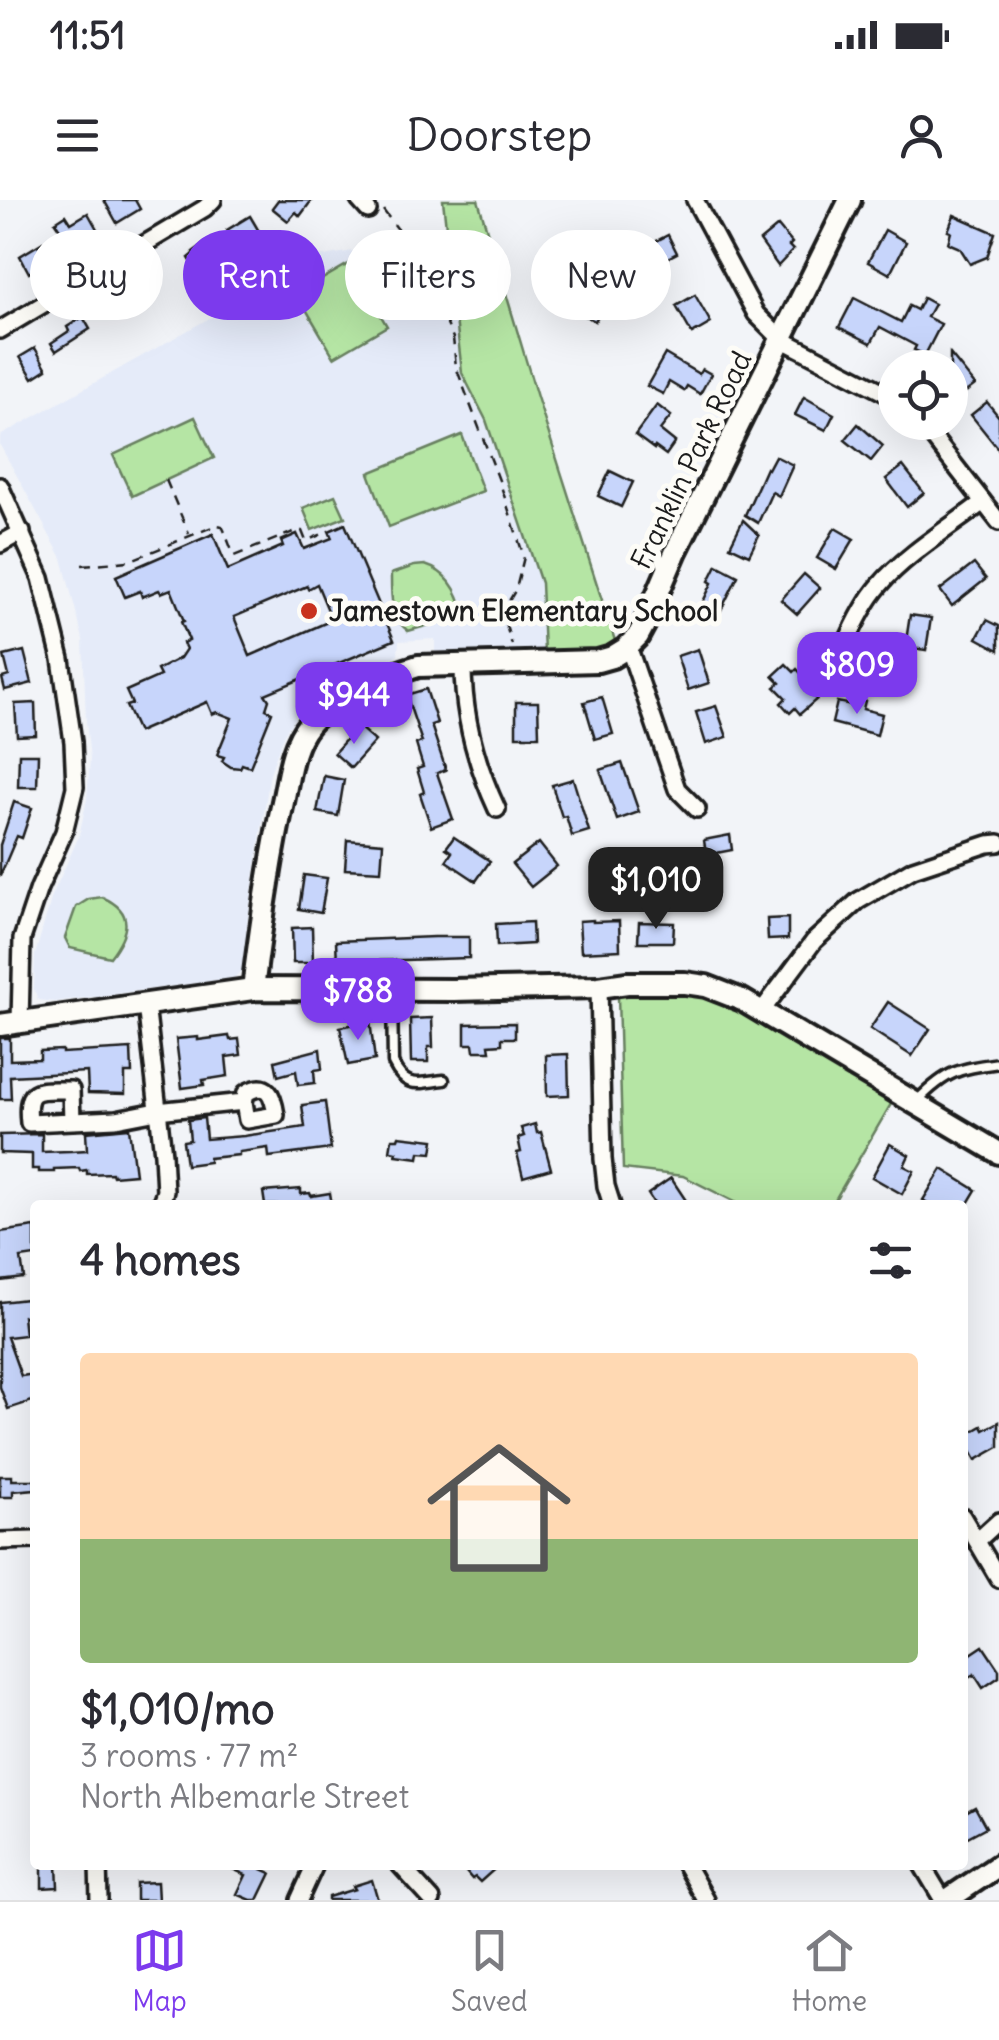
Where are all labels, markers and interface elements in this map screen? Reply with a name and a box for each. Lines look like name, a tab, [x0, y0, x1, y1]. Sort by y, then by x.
text: 11:51	[50, 12, 126, 59]
text: Doorstep	[407, 107, 592, 163]
icon: menu	[50, 108, 105, 163]
icon: person	[894, 108, 949, 163]
chip: Buy	[30, 230, 163, 320]
chip: Rent	[183, 230, 325, 320]
chip: Filters	[345, 230, 511, 320]
chip: New	[531, 230, 671, 320]
street label: Franklin Park Road	[623, 345, 759, 575]
map controls	[878, 350, 968, 440]
button: locate	[878, 350, 968, 440]
place label: Jamestown Elementary School	[329, 593, 718, 629]
marker: Jamestown Elementary School	[298, 600, 320, 622]
pin: $809	[798, 632, 916, 717]
text: $809	[819, 644, 895, 685]
pin: $944	[295, 662, 413, 747]
text: $944	[317, 674, 391, 715]
pin: $1,010	[575, 847, 737, 932]
text: $1,010	[610, 859, 702, 900]
pin: $788	[299, 958, 417, 1043]
text: $788	[323, 970, 393, 1011]
icon: filters	[863, 1233, 918, 1288]
text: 4 homes	[80, 1234, 241, 1286]
icon: home	[409, 1418, 589, 1598]
text: $1,010/mo	[80, 1683, 275, 1735]
text: 3 rooms · 77 m²	[80, 1735, 299, 1776]
text: North Albemarle Street	[80, 1776, 409, 1817]
tab: Map	[132, 1923, 187, 2019]
tab: Saved	[451, 1923, 528, 2019]
tab: Home	[792, 1923, 867, 2019]

